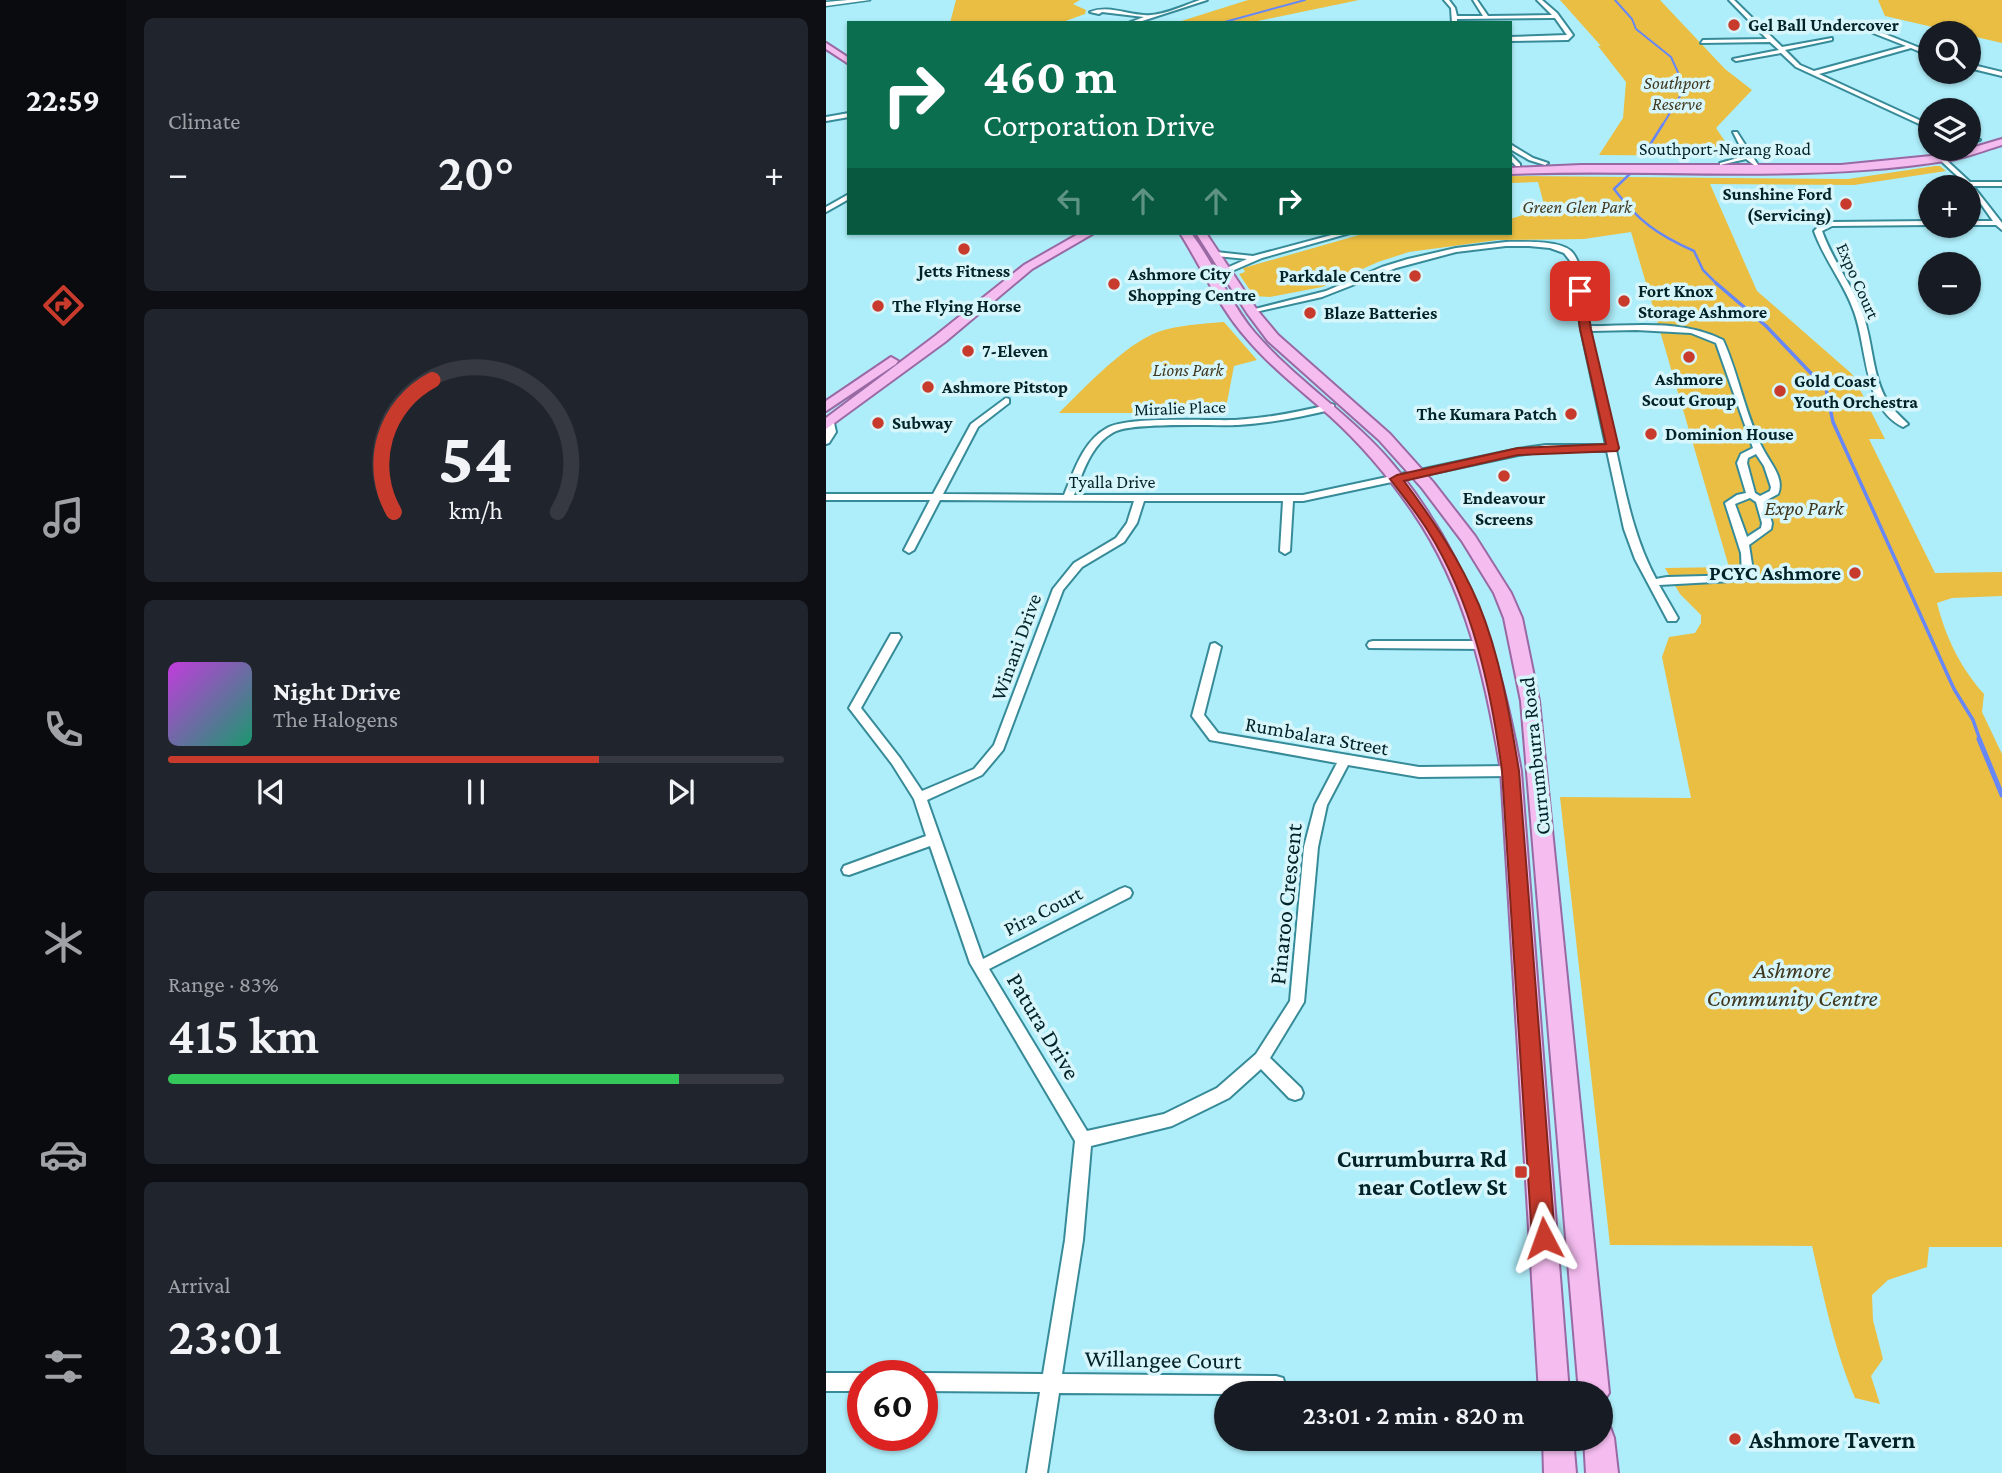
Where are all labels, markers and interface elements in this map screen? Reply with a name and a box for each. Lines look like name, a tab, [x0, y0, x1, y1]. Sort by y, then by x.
place label: Gel Ball Undercover	[1748, 15, 1899, 35]
marker: Gel Ball Undercover	[1726, 17, 1742, 33]
map controls	[1918, 21, 1981, 315]
button: search	[1918, 21, 1981, 84]
icon: right	[868, 49, 959, 140]
text: 460 m	[983, 49, 1117, 104]
park label: Southport Reserve	[1644, 73, 1711, 114]
text: 22:59	[26, 82, 100, 118]
button: layers	[1918, 98, 1981, 161]
text: Corporation Drive	[983, 107, 1215, 143]
text: Climate	[168, 108, 240, 134]
street label: Southport-Nerang Road	[1639, 139, 1812, 159]
text: 20°	[438, 143, 514, 201]
text: −	[168, 152, 188, 194]
text: +	[764, 152, 784, 194]
button: +	[1918, 175, 1981, 238]
icon: left	[1051, 182, 1089, 220]
icon: ahead	[1124, 182, 1162, 220]
icon: ahead	[1197, 182, 1235, 220]
icon: right	[1270, 182, 1308, 220]
place label: Sunshine Ford (Servicing)	[1723, 184, 1832, 226]
marker: Sunshine Ford (Servicing)	[1838, 196, 1854, 212]
park label: Green Glen Park	[1522, 197, 1633, 217]
street label: Expo Court	[1832, 240, 1884, 323]
marker: Jetts Fitness	[956, 241, 972, 257]
button: −	[1918, 252, 1981, 315]
place label: Jetts Fitness	[916, 261, 1010, 281]
pin	[1550, 261, 1610, 321]
place label: Ashmore City Shopping Centre	[1127, 264, 1256, 305]
place label: Parkdale Centre	[1279, 266, 1401, 286]
marker: Parkdale Centre	[1407, 268, 1423, 284]
icon: arrive	[1561, 272, 1599, 310]
marker: Ashmore City Shopping Centre	[1106, 276, 1122, 292]
icon: directions	[39, 281, 88, 330]
place label: Fort Knox Storage Ashmore	[1638, 281, 1767, 322]
marker: Fort Knox Storage Ashmore	[1616, 293, 1632, 309]
place label: The Flying Horse	[892, 296, 1021, 316]
marker: The Flying Horse	[870, 298, 886, 314]
place label: Blaze Batteries	[1324, 303, 1437, 323]
marker: Blaze Batteries	[1302, 305, 1318, 321]
place label: 7-Eleven	[982, 341, 1049, 361]
marker: 7-Eleven	[960, 343, 976, 359]
marker: Ashmore Scout Group	[1681, 349, 1697, 365]
park label: Lions Park	[1153, 360, 1225, 380]
place label: Ashmore Scout Group	[1642, 369, 1736, 410]
place label: Gold Coast Youth Orchestra	[1794, 371, 1918, 412]
place label: Ashmore Pitstop	[941, 377, 1068, 397]
marker: Ashmore Pitstop	[920, 379, 936, 395]
marker: Gold Coast Youth Orchestra	[1772, 383, 1788, 399]
street label: Miralie Place	[1134, 396, 1226, 420]
place label: The Kumara Patch	[1417, 404, 1558, 424]
marker: The Kumara Patch	[1563, 406, 1579, 422]
place label: Subway	[892, 413, 953, 433]
marker: Subway	[870, 415, 886, 431]
text: 54	[439, 417, 513, 498]
place label: Dominion House	[1665, 424, 1794, 444]
marker: Dominion House	[1643, 426, 1659, 442]
marker: Endeavour Screens	[1496, 468, 1512, 484]
street label: Tyalla Drive	[1069, 472, 1155, 492]
place label: Endeavour Screens	[1463, 488, 1545, 529]
icon: music	[39, 493, 88, 542]
text: km/h	[449, 496, 503, 523]
park label: Expo Park	[1764, 496, 1845, 520]
place label: PCYC Ashmore	[1709, 561, 1841, 585]
marker: PCYC Ashmore	[1847, 565, 1863, 581]
street label: Winani Drive	[986, 590, 1046, 704]
street label: Currumburra Road	[1515, 676, 1555, 836]
text: Night Drive	[273, 677, 401, 706]
icon: phone	[39, 705, 88, 754]
text: The Halogens	[273, 706, 398, 732]
street label: Rumbalara Street	[1243, 712, 1392, 761]
icon: previous	[252, 773, 290, 811]
icon: pause	[457, 773, 495, 811]
icon: next	[662, 773, 700, 811]
street label: Pinaroo Crescent	[1263, 821, 1307, 986]
street label: Pira Court	[1000, 881, 1087, 941]
icon: climate	[39, 918, 88, 967]
park label: Ashmore Community Centre	[1707, 956, 1877, 1011]
street label: Patura Drive	[1002, 968, 1086, 1084]
text: Range · 83%	[168, 971, 279, 997]
text: 415 km	[168, 1006, 319, 1064]
icon: car	[39, 1130, 88, 1179]
place label: Currumburra Rd near Cotlew St	[1337, 1145, 1507, 1200]
marker: Currumburra Rd near Cotlew St	[1513, 1164, 1529, 1180]
position arrow	[1507, 1201, 1581, 1275]
text: Arrival	[168, 1272, 231, 1298]
text: 23:01	[168, 1307, 282, 1365]
icon: filters	[39, 1342, 88, 1391]
street label: Willangee Court	[1084, 1344, 1243, 1374]
speed limit sign: 60	[847, 1360, 938, 1451]
text: 23:01 · 2 min · 820 m	[1303, 1401, 1524, 1430]
place label: Ashmore Tavern	[1748, 1426, 1916, 1453]
marker: Ashmore Tavern	[1727, 1431, 1743, 1447]

